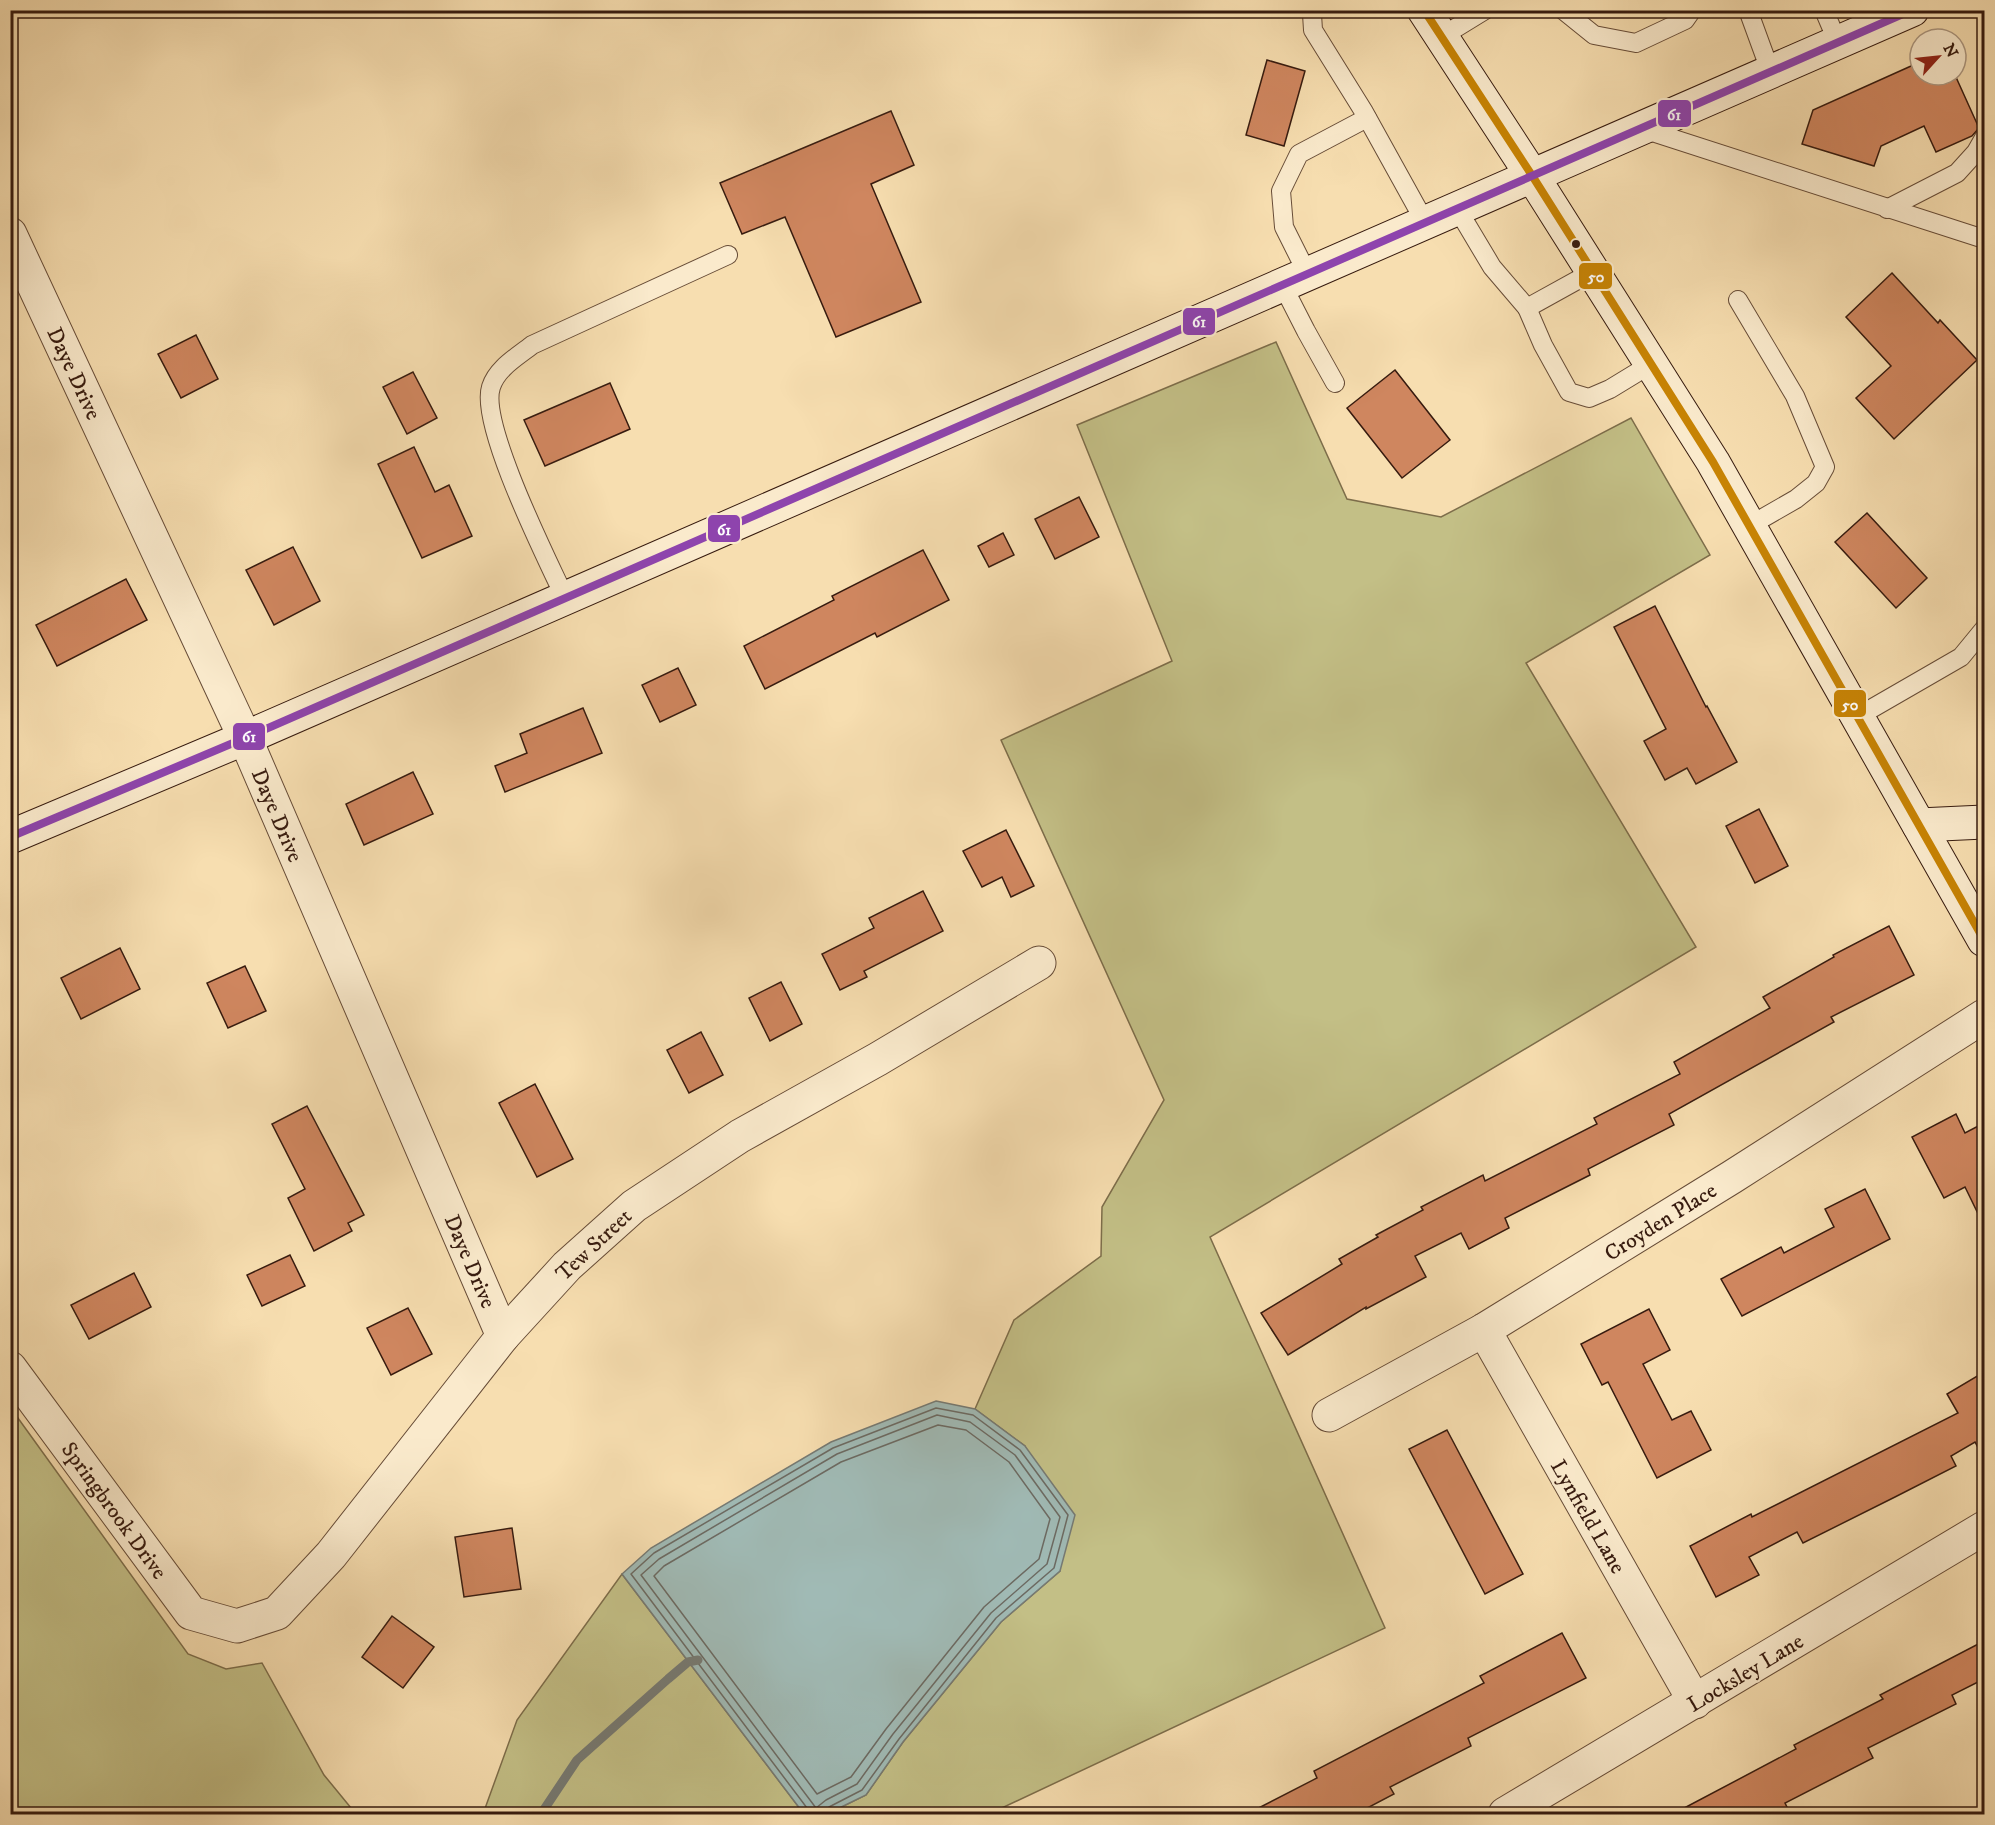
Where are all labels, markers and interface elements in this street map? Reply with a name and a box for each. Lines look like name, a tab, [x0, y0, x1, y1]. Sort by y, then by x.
north arrow	[1908, 27, 1968, 87]
text: N	[1939, 40, 1962, 61]
line badge: 61	[1657, 99, 1692, 128]
text: 61	[1667, 105, 1681, 125]
unlabelled marker	[1570, 238, 1582, 250]
line badge: 50	[1578, 262, 1613, 290]
text: 50	[1587, 267, 1605, 287]
line badge: 61	[1182, 307, 1216, 336]
text: 61	[1192, 312, 1206, 332]
street label: Daye Drive	[41, 323, 107, 424]
line badge: 61	[707, 514, 741, 543]
text: 61	[717, 520, 731, 540]
line badge: 50	[1833, 689, 1867, 718]
text: 50	[1841, 695, 1859, 715]
line badge: 61	[232, 722, 266, 751]
text: 61	[242, 727, 256, 747]
street label: Daye Drive	[245, 765, 308, 866]
street label: Croyden Place	[1600, 1177, 1722, 1267]
street label: Tew Street	[550, 1203, 638, 1287]
street label: Daye Drive	[438, 1211, 501, 1312]
street label: Springbrook Drive	[55, 1437, 173, 1585]
street label: Lynfield Lane	[1544, 1455, 1631, 1579]
street label: Locksley Lane	[1683, 1628, 1809, 1719]

